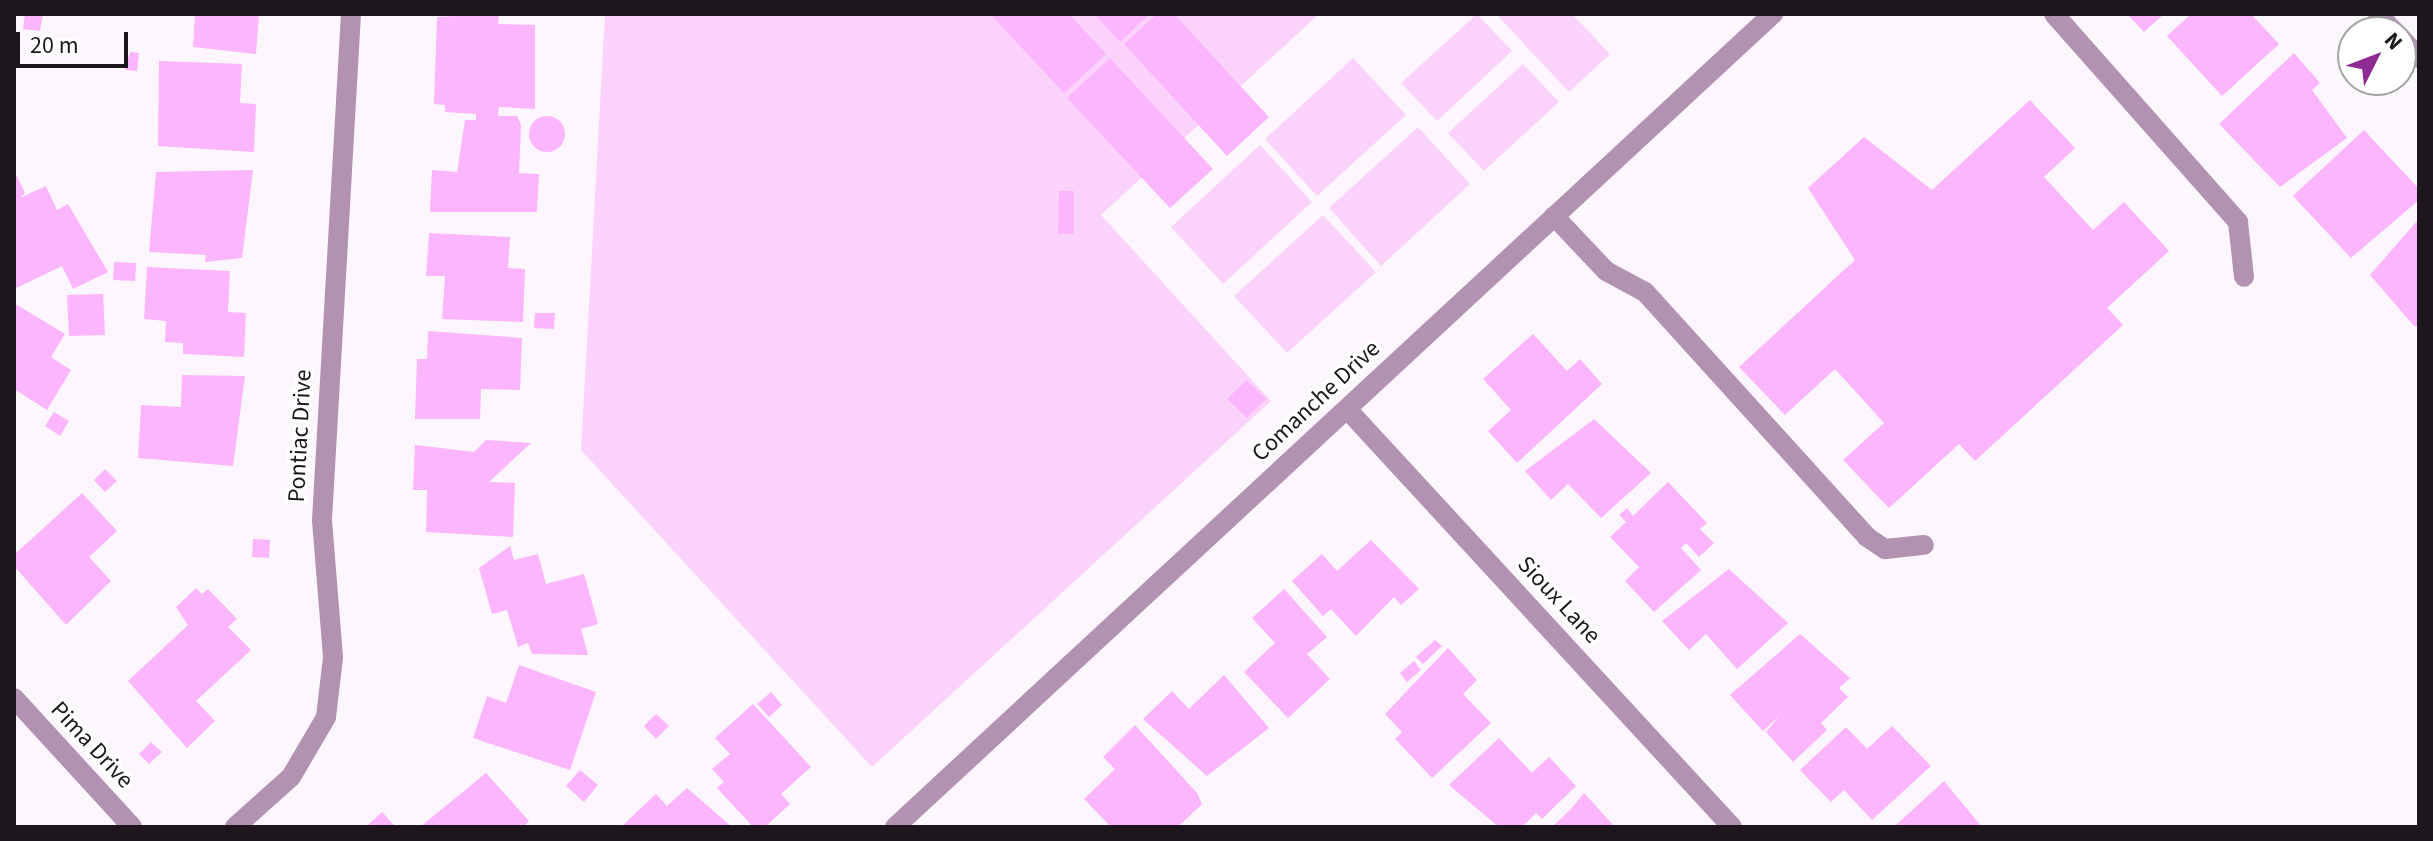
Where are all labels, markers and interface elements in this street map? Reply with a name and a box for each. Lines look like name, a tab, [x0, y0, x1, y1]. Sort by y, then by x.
scale bar	[20, 16, 132, 66]
north arrow	[2337, 16, 2417, 96]
text: N	[2377, 25, 2410, 57]
text: 20 m	[30, 28, 79, 63]
street label: Comanche Drive	[1246, 334, 1386, 468]
street label: Pontiac Drive	[282, 369, 318, 503]
street label: Sioux Lane	[1511, 550, 1607, 650]
street label: Pima Drive	[45, 696, 139, 794]

